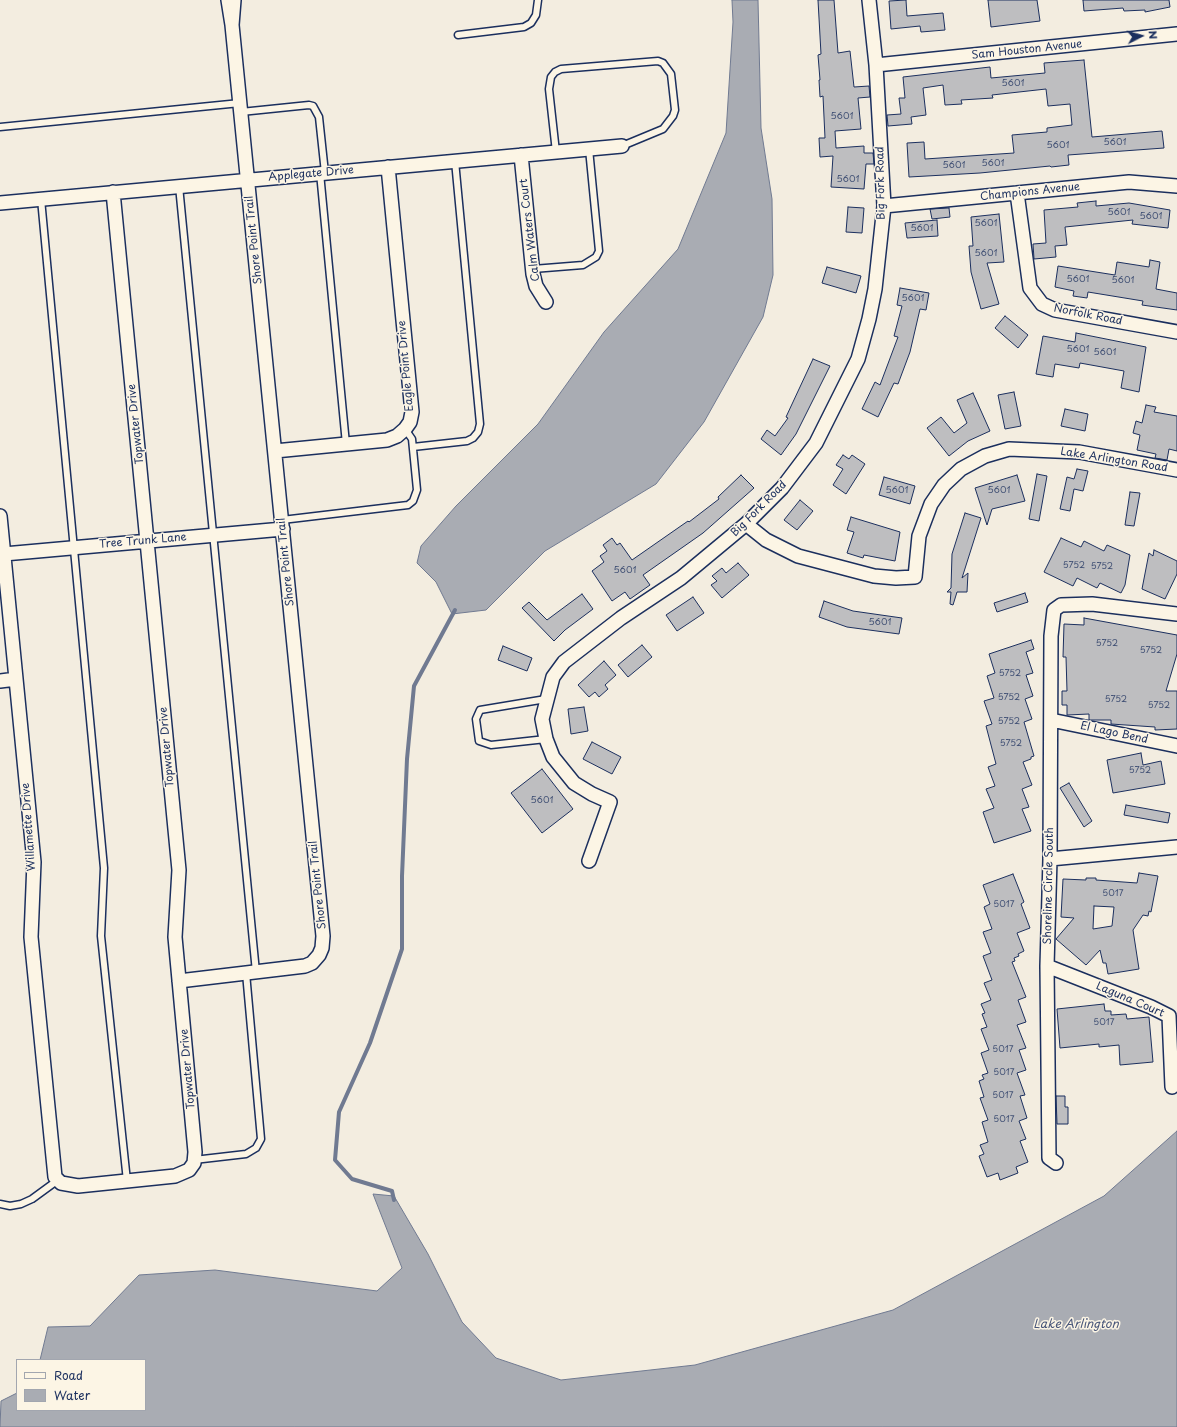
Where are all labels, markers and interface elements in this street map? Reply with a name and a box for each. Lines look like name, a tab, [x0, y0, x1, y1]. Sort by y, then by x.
north arrow	[1121, 16, 1161, 56]
text: N	[1145, 29, 1162, 40]
street label: Sam Houston Avenue	[971, 38, 1083, 62]
house number: 5601	[1001, 79, 1025, 89]
house number: 5601	[830, 112, 854, 122]
house number: 5601	[1103, 138, 1127, 148]
house number: 5601	[1046, 141, 1070, 151]
street label: Big Fork Road	[874, 146, 888, 220]
house number: 5601	[981, 159, 1005, 169]
house number: 5601	[942, 161, 966, 171]
street label: Applegate Drive	[268, 164, 354, 184]
house number: 5601	[836, 175, 860, 185]
street label: Calm Waters Court	[517, 178, 543, 282]
street label: Champions Avenue	[979, 180, 1081, 204]
street label: Shore Point Trail	[243, 195, 265, 285]
house number: 5601	[1107, 208, 1131, 218]
house number: 5601	[1139, 212, 1163, 222]
house number: 5601	[974, 219, 998, 229]
house number: 5601	[910, 224, 934, 234]
house number: 5601	[974, 249, 998, 259]
house number: 5601	[1066, 275, 1090, 285]
house number: 5601	[1111, 276, 1135, 286]
house number: 5601	[901, 294, 925, 304]
street label: Norfolk Road	[1053, 302, 1123, 328]
street label: Eagle Point Drive	[395, 320, 417, 412]
house number: 5601	[1066, 345, 1090, 355]
house number: 5601	[1093, 348, 1117, 358]
street label: Topwater Drive	[125, 383, 147, 465]
street label: Lake Arlington Road	[1059, 445, 1169, 475]
street label: Big Fork Road	[728, 478, 790, 540]
house number: 5601	[885, 486, 909, 496]
house number: 5601	[987, 486, 1011, 496]
street label: Shore Point Trail	[275, 517, 297, 607]
street label: Tree Trunk Lane	[99, 531, 187, 551]
house number: 5752	[1063, 561, 1085, 571]
house number: 5752	[1091, 562, 1113, 572]
house number: 5601	[613, 566, 637, 576]
house number: 5601	[868, 618, 892, 628]
house number: 5752	[1096, 639, 1118, 649]
house number: 5752	[1140, 646, 1162, 656]
house number: 5752	[999, 669, 1021, 679]
house number: 5752	[998, 693, 1020, 703]
house number: 5752	[1105, 695, 1127, 705]
house number: 5752	[1148, 701, 1170, 711]
street label: Topwater Drive	[157, 706, 177, 788]
house number: 5752	[998, 717, 1020, 727]
street label: El Lago Bend	[1079, 719, 1149, 747]
house number: 5752	[1000, 739, 1022, 749]
house number: 5752	[1129, 766, 1151, 776]
street label: Willamette Drive	[19, 782, 39, 872]
house number: 5601	[530, 796, 554, 806]
street label: Shoreline Circle South	[1041, 827, 1057, 945]
street label: Shore Point Trail	[307, 840, 329, 930]
house number: 5017	[1102, 889, 1124, 899]
house number: 5017	[993, 900, 1015, 910]
street label: Laguna Court	[1094, 980, 1166, 1020]
house number: 5017	[1093, 1018, 1115, 1028]
street label: Topwater Drive	[178, 1028, 198, 1110]
house number: 5017	[992, 1045, 1014, 1055]
house number: 5017	[993, 1068, 1015, 1078]
house number: 5017	[992, 1091, 1014, 1101]
house number: 5017	[993, 1115, 1015, 1125]
water label: Lake Arlington	[1033, 1318, 1119, 1332]
legend	[16, 1359, 146, 1411]
text: Road	[54, 1366, 83, 1384]
text: Water	[54, 1386, 90, 1404]

